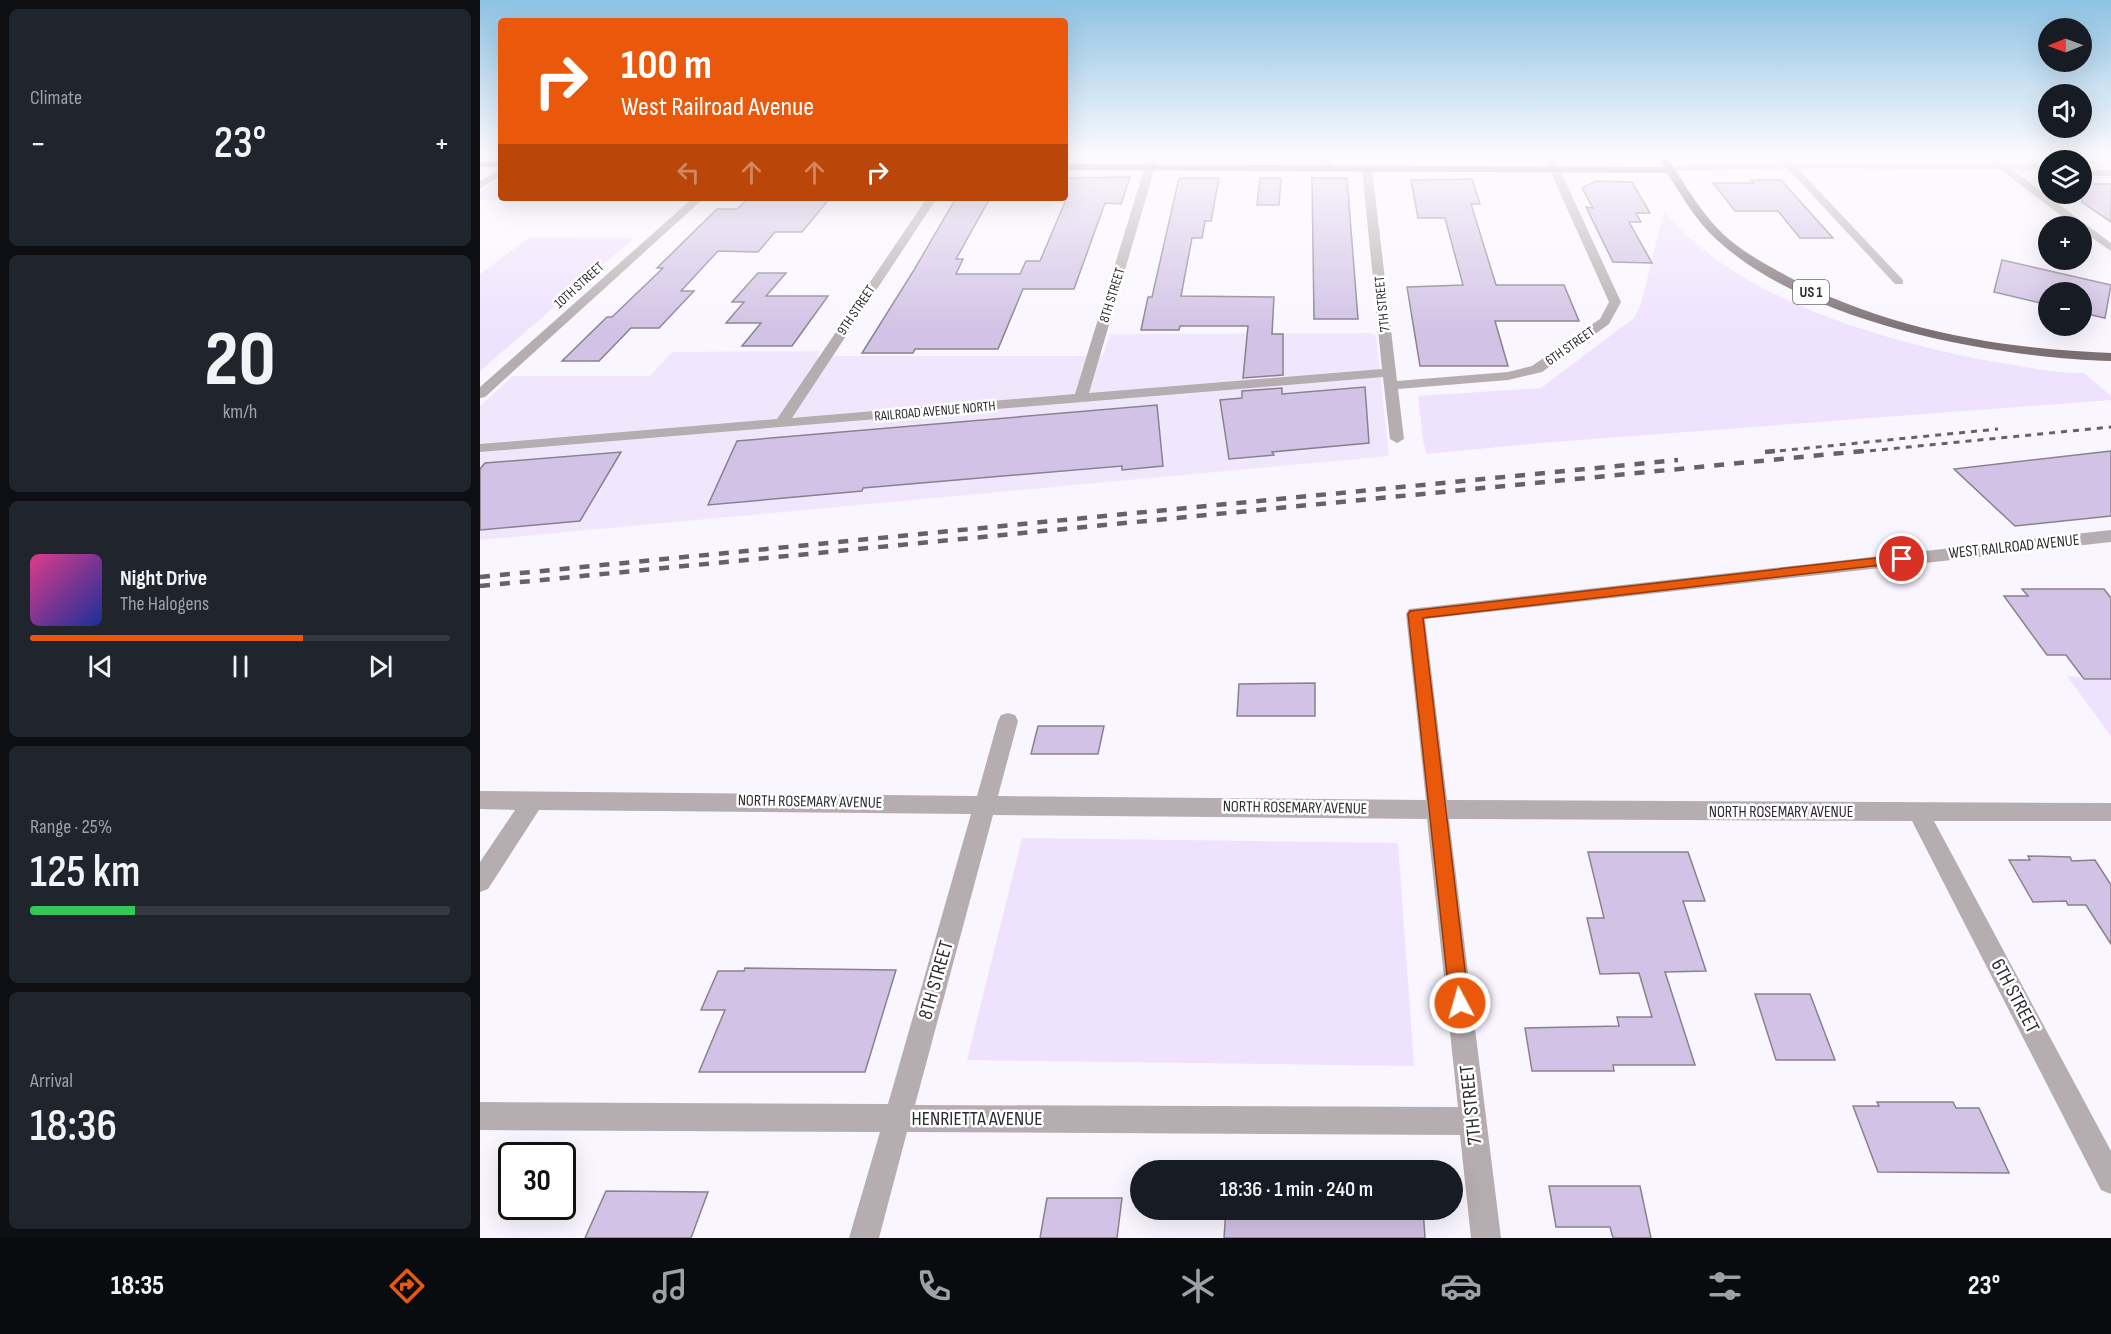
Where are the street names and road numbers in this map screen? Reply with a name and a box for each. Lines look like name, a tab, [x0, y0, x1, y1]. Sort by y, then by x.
street label: 10TH STREET	[551, 258, 608, 312]
street label: 8TH STREET	[1096, 265, 1128, 324]
street label: 7TH STREET	[1371, 275, 1393, 333]
road number: US 1	[1793, 280, 1829, 304]
street label: 9TH STREET	[833, 282, 879, 338]
street label: 6TH STREET	[1542, 323, 1598, 369]
street label: RAILROAD AVENUE NORTH	[874, 397, 996, 425]
street label: WEST RAILROAD AVENUE	[1948, 531, 2080, 563]
street label: NORTH ROSEMARY AVENUE	[738, 791, 882, 813]
street label: NORTH ROSEMARY AVENUE	[1223, 797, 1367, 819]
street label: NORTH ROSEMARY AVENUE	[1709, 803, 1853, 822]
street label: 8TH STREET	[913, 938, 959, 1022]
street label: 6TH STREET	[1986, 955, 2044, 1037]
street label: 7TH STREET	[1455, 1064, 1487, 1146]
street label: HENRIETTA AVENUE	[912, 1107, 1042, 1131]

